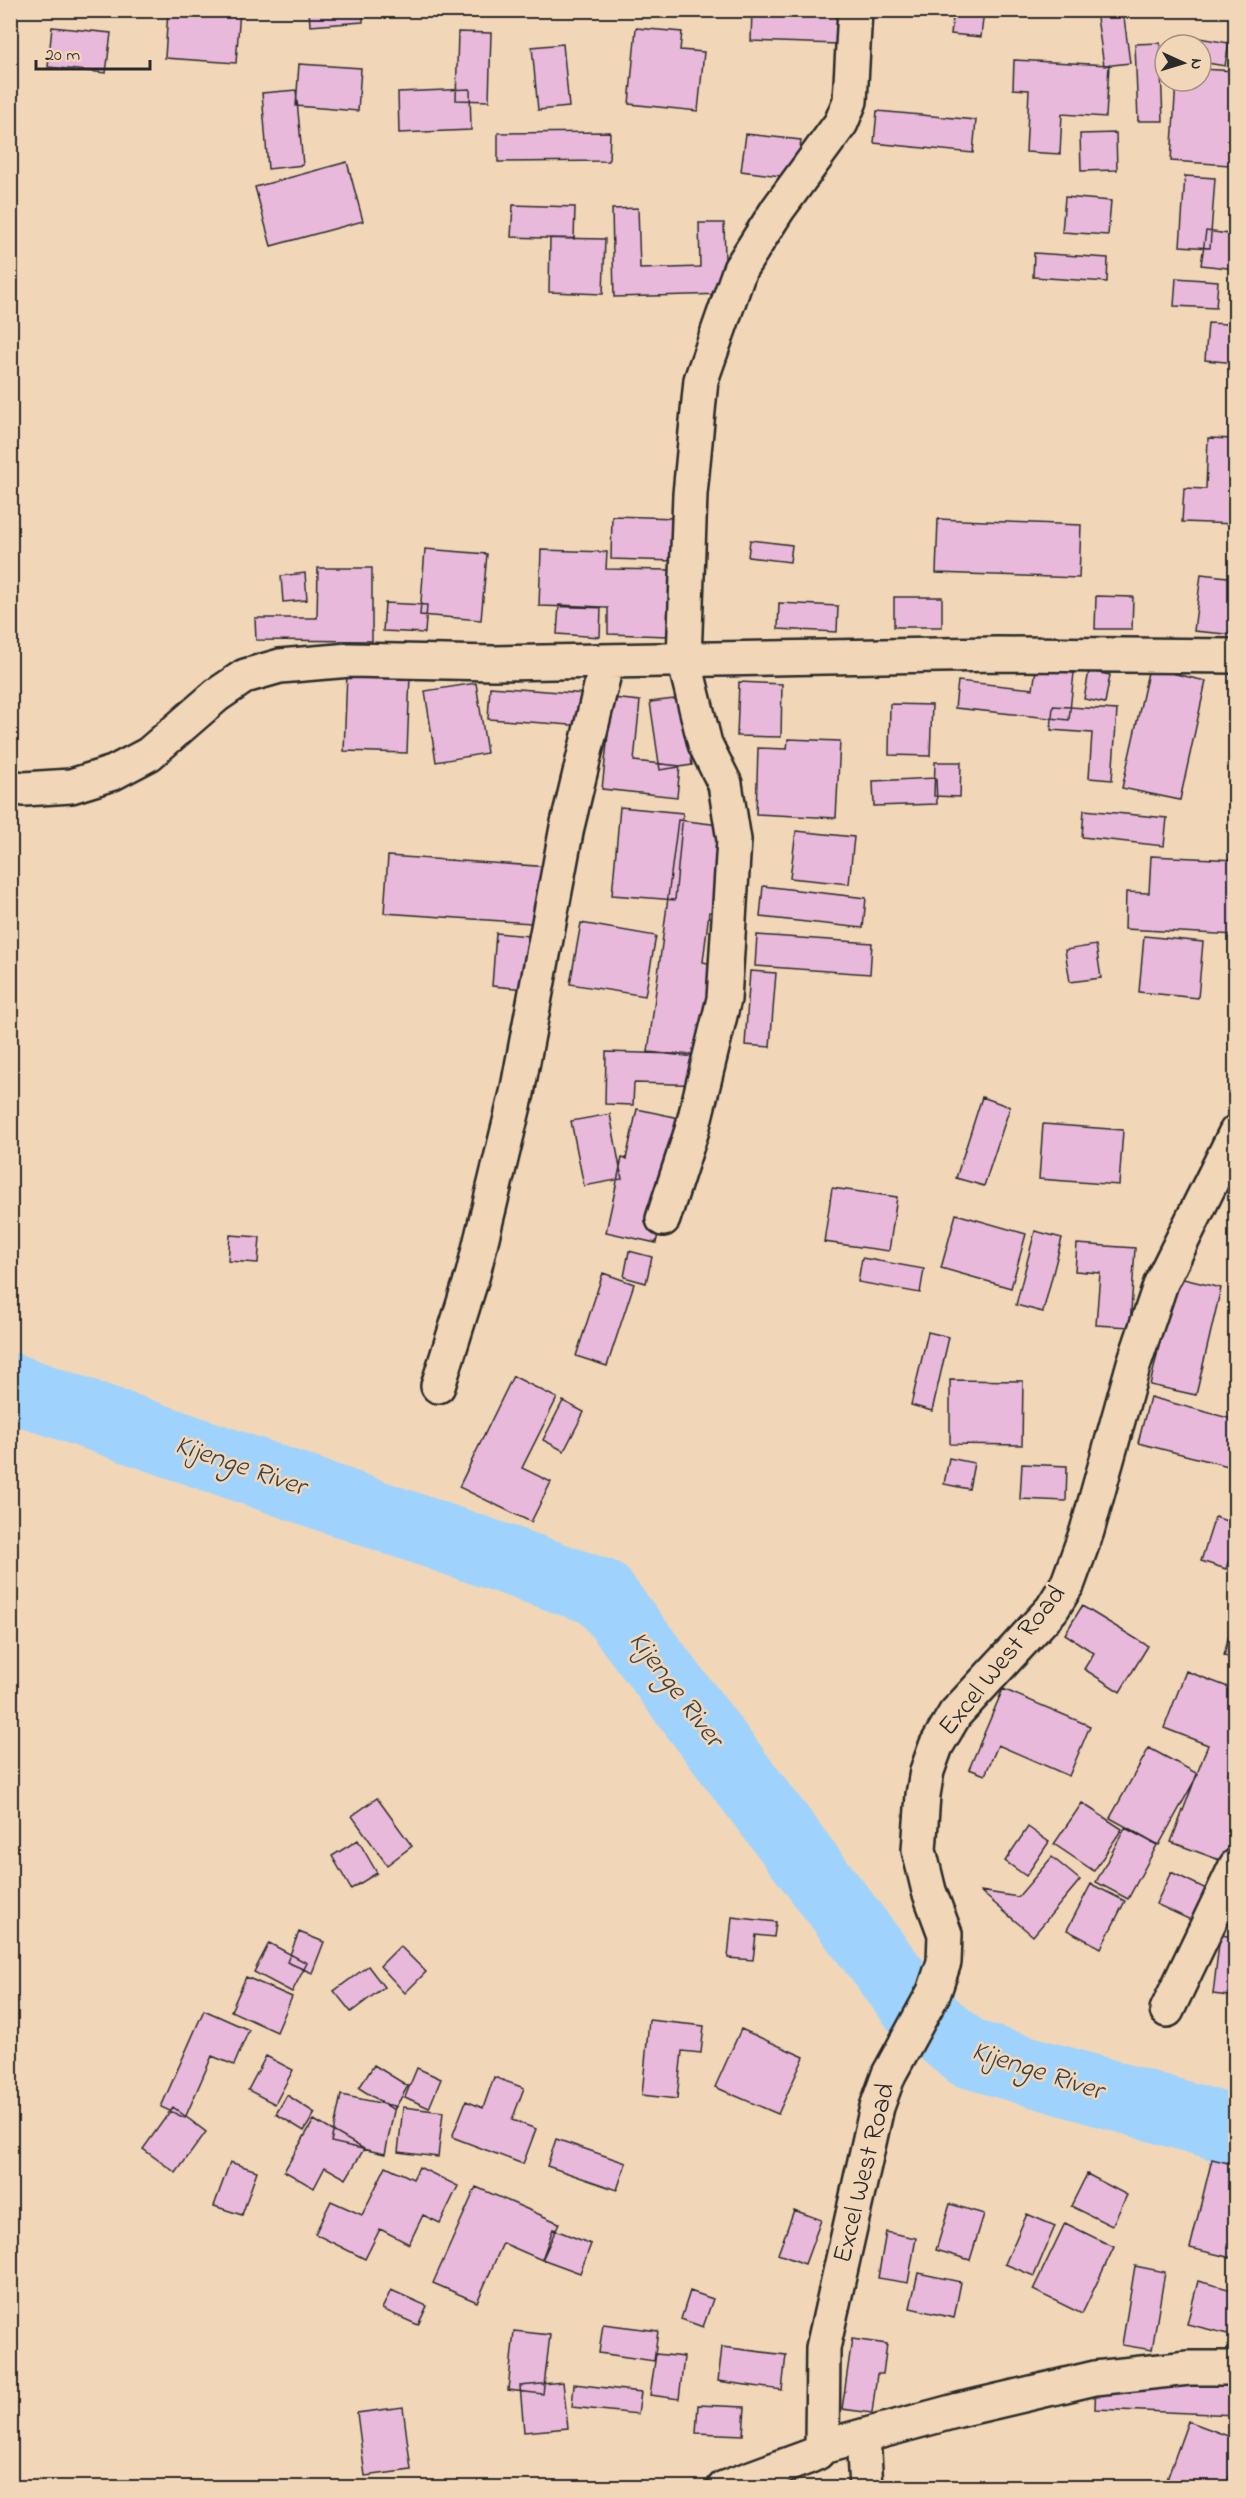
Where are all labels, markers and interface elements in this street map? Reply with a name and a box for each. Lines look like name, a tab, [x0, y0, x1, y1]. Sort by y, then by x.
scale bar	[36, 33, 150, 71]
north arrow	[1153, 33, 1213, 93]
text: 20 m	[45, 43, 80, 69]
text: N	[1184, 58, 1208, 70]
water label: Kijenge River	[169, 1425, 314, 1510]
street label: Excel West Road	[930, 1577, 1076, 1745]
water label: Kijenge River	[618, 1623, 734, 1759]
water label: Kijenge River	[966, 2031, 1111, 2114]
street label: Excel West Road	[824, 2079, 906, 2267]

